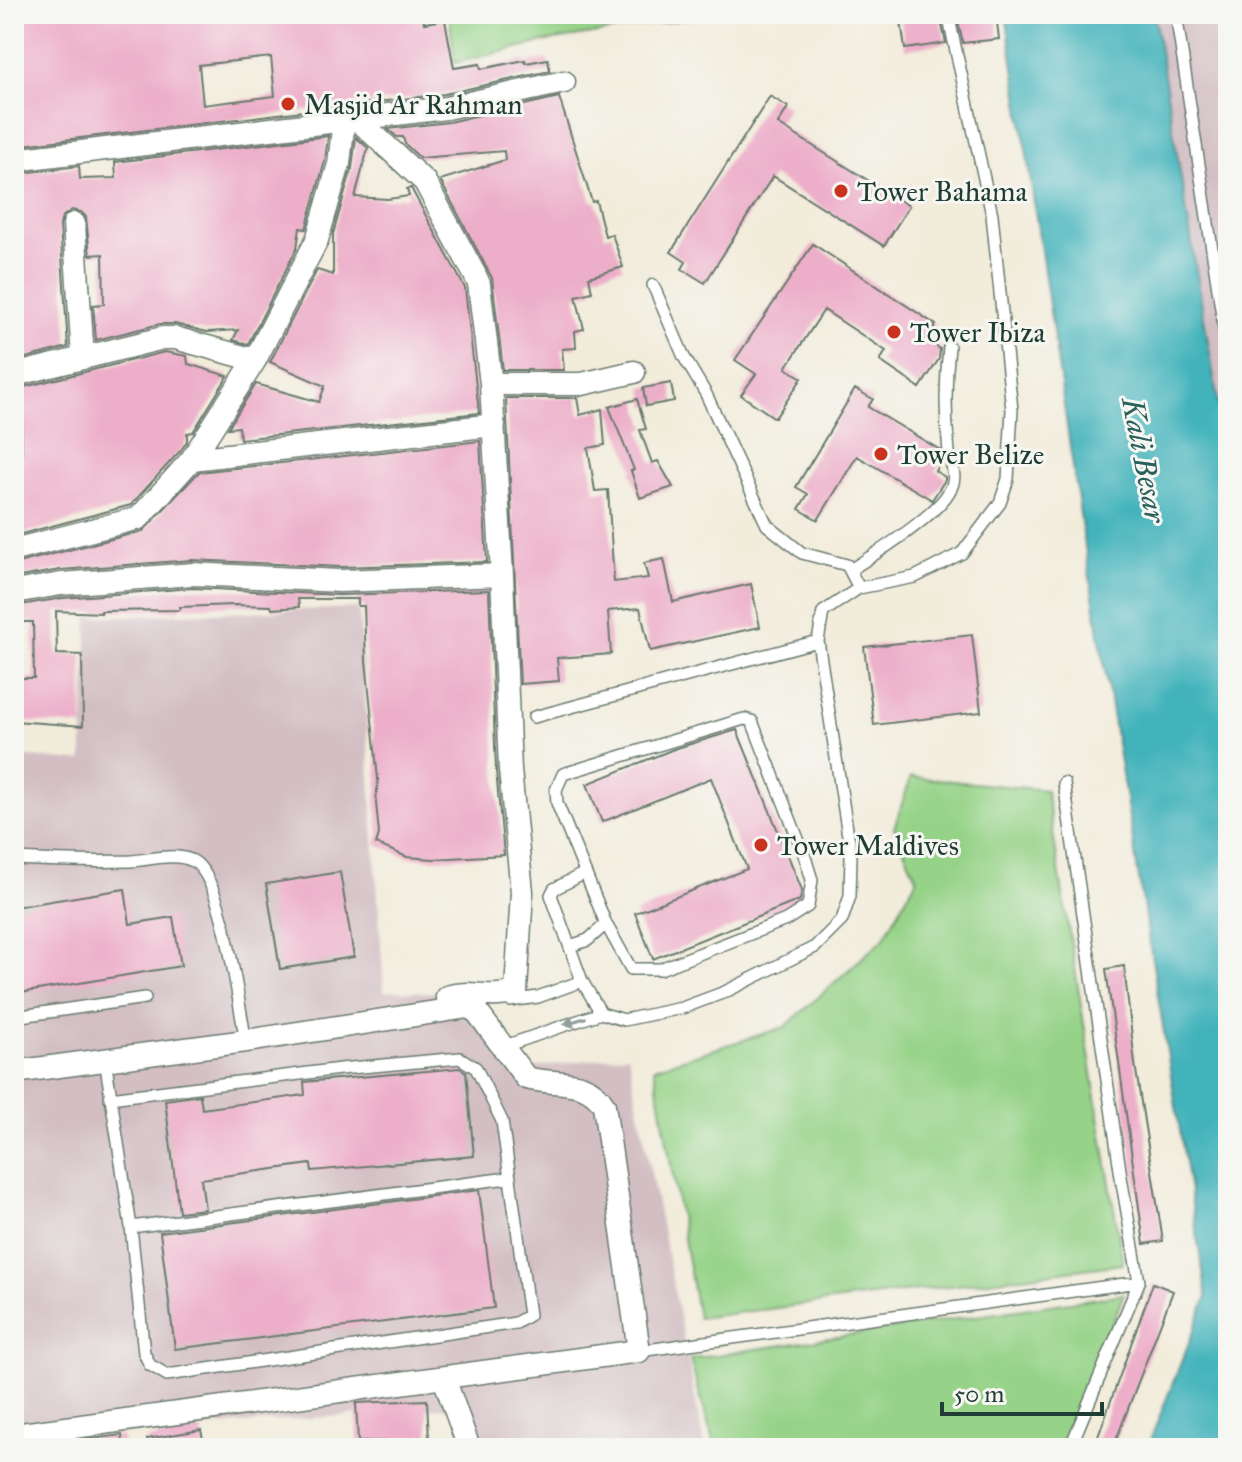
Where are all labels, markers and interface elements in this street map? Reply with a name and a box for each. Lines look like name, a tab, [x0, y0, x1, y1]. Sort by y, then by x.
place label: Masjid Ar Rahman	[304, 87, 522, 122]
marker: Masjid Ar Rahman	[279, 95, 297, 113]
place label: Tower Bahama	[857, 174, 1028, 209]
marker: Tower Bahama	[832, 182, 850, 200]
place label: Tower Ibiza	[910, 315, 1045, 350]
marker: Tower Ibiza	[885, 323, 903, 341]
water label: Kali Besar	[1114, 392, 1174, 527]
place label: Tower Belize	[897, 437, 1044, 472]
marker: Tower Belize	[872, 445, 890, 463]
place label: Tower Maldives	[777, 828, 959, 863]
marker: Tower Maldives	[752, 836, 770, 854]
one-way arrow	[563, 1015, 587, 1028]
scale bar	[942, 1366, 1102, 1416]
text: 50 m	[954, 1379, 1004, 1409]

